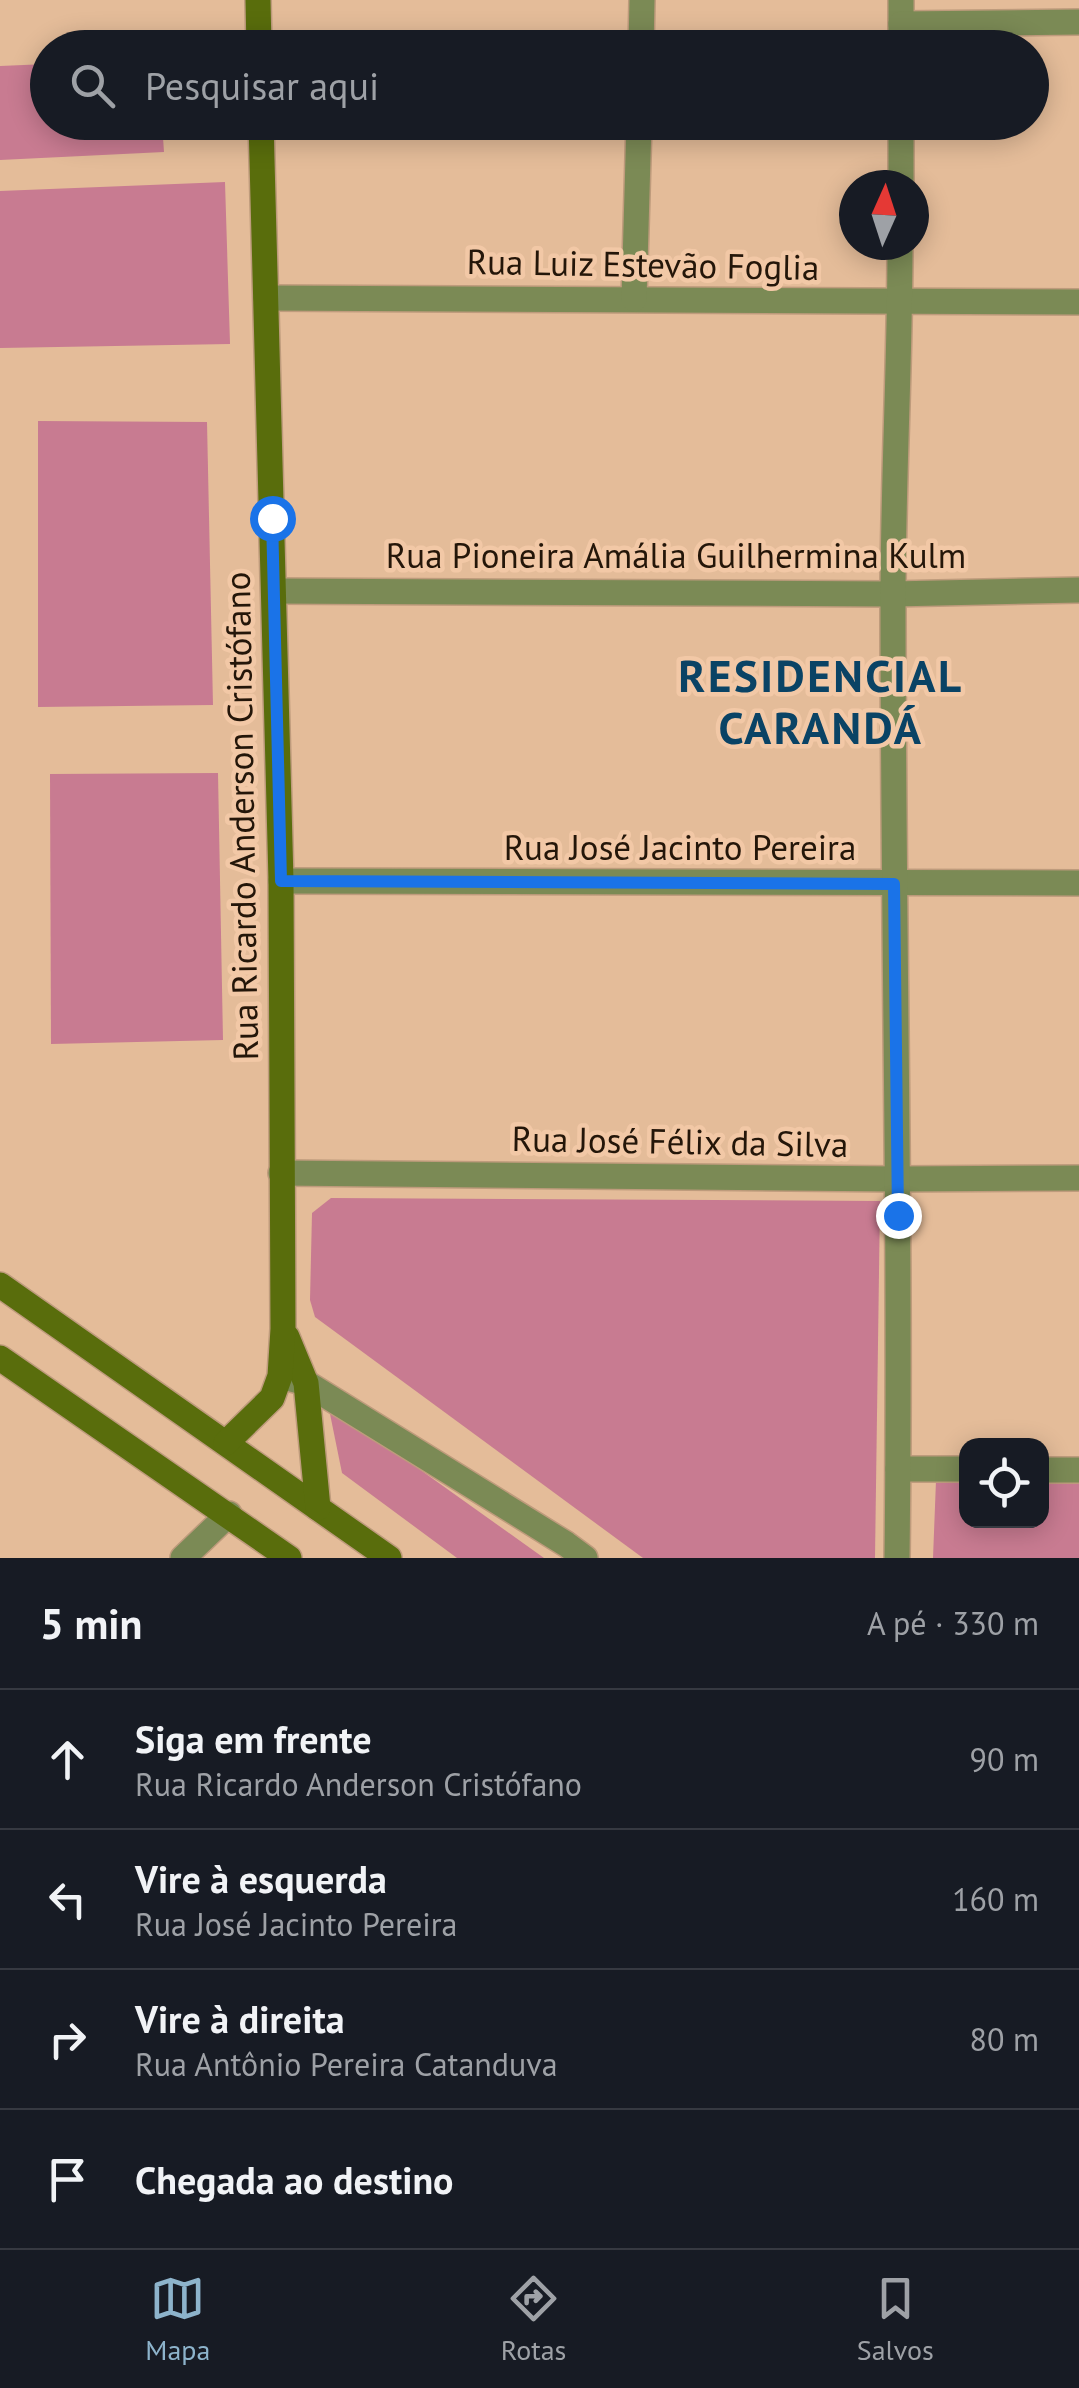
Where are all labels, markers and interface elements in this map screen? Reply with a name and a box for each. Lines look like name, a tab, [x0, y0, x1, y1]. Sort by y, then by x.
search box	[30, 30, 1049, 140]
icon: search	[65, 58, 120, 113]
text: Pesquisar aqui	[145, 61, 379, 110]
north arrow	[839, 170, 929, 260]
street label: Rua Luiz Estevão Foglia	[466, 238, 820, 290]
route start	[250, 496, 296, 542]
street label: Rua Pioneira Amália Guilhermina Kulm	[386, 532, 966, 578]
street label: Rua Ricardo Anderson Cristófano	[214, 571, 268, 1061]
district label: RESIDENCIAL CARANDÁ	[678, 646, 964, 756]
street label: Rua José Jacinto Pereira	[504, 824, 856, 870]
street label: Rua José Félix da Silva	[511, 1115, 849, 1167]
route end	[876, 1193, 922, 1239]
map controls	[959, 1438, 1049, 1528]
button: locate	[959, 1438, 1049, 1528]
text: 5 min	[40, 1596, 142, 1651]
text: A pé · 330 m	[867, 1602, 1039, 1644]
text: Siga em frente	[135, 1714, 372, 1763]
icon: ahead	[40, 1732, 95, 1787]
text: 90 m	[970, 1738, 1039, 1780]
text: Rua Ricardo Anderson Cristófano	[135, 1763, 582, 1805]
text: Vire à esquerda	[135, 1854, 387, 1903]
icon: left	[40, 1872, 95, 1927]
text: 160 m	[952, 1878, 1039, 1920]
text: Rua José Jacinto Pereira	[135, 1903, 457, 1945]
text: Vire à direita	[135, 1994, 345, 2043]
icon: right	[40, 2012, 95, 2067]
text: 80 m	[970, 2018, 1039, 2060]
text: Rua Antônio Pereira Catanduva	[135, 2043, 558, 2085]
icon: arrive	[40, 2152, 95, 2207]
text: Chegada ao destino	[135, 2155, 454, 2204]
tab: Mapa	[145, 2271, 210, 2368]
tab: Rotas	[501, 2271, 566, 2368]
tab: Salvos	[857, 2271, 934, 2368]

